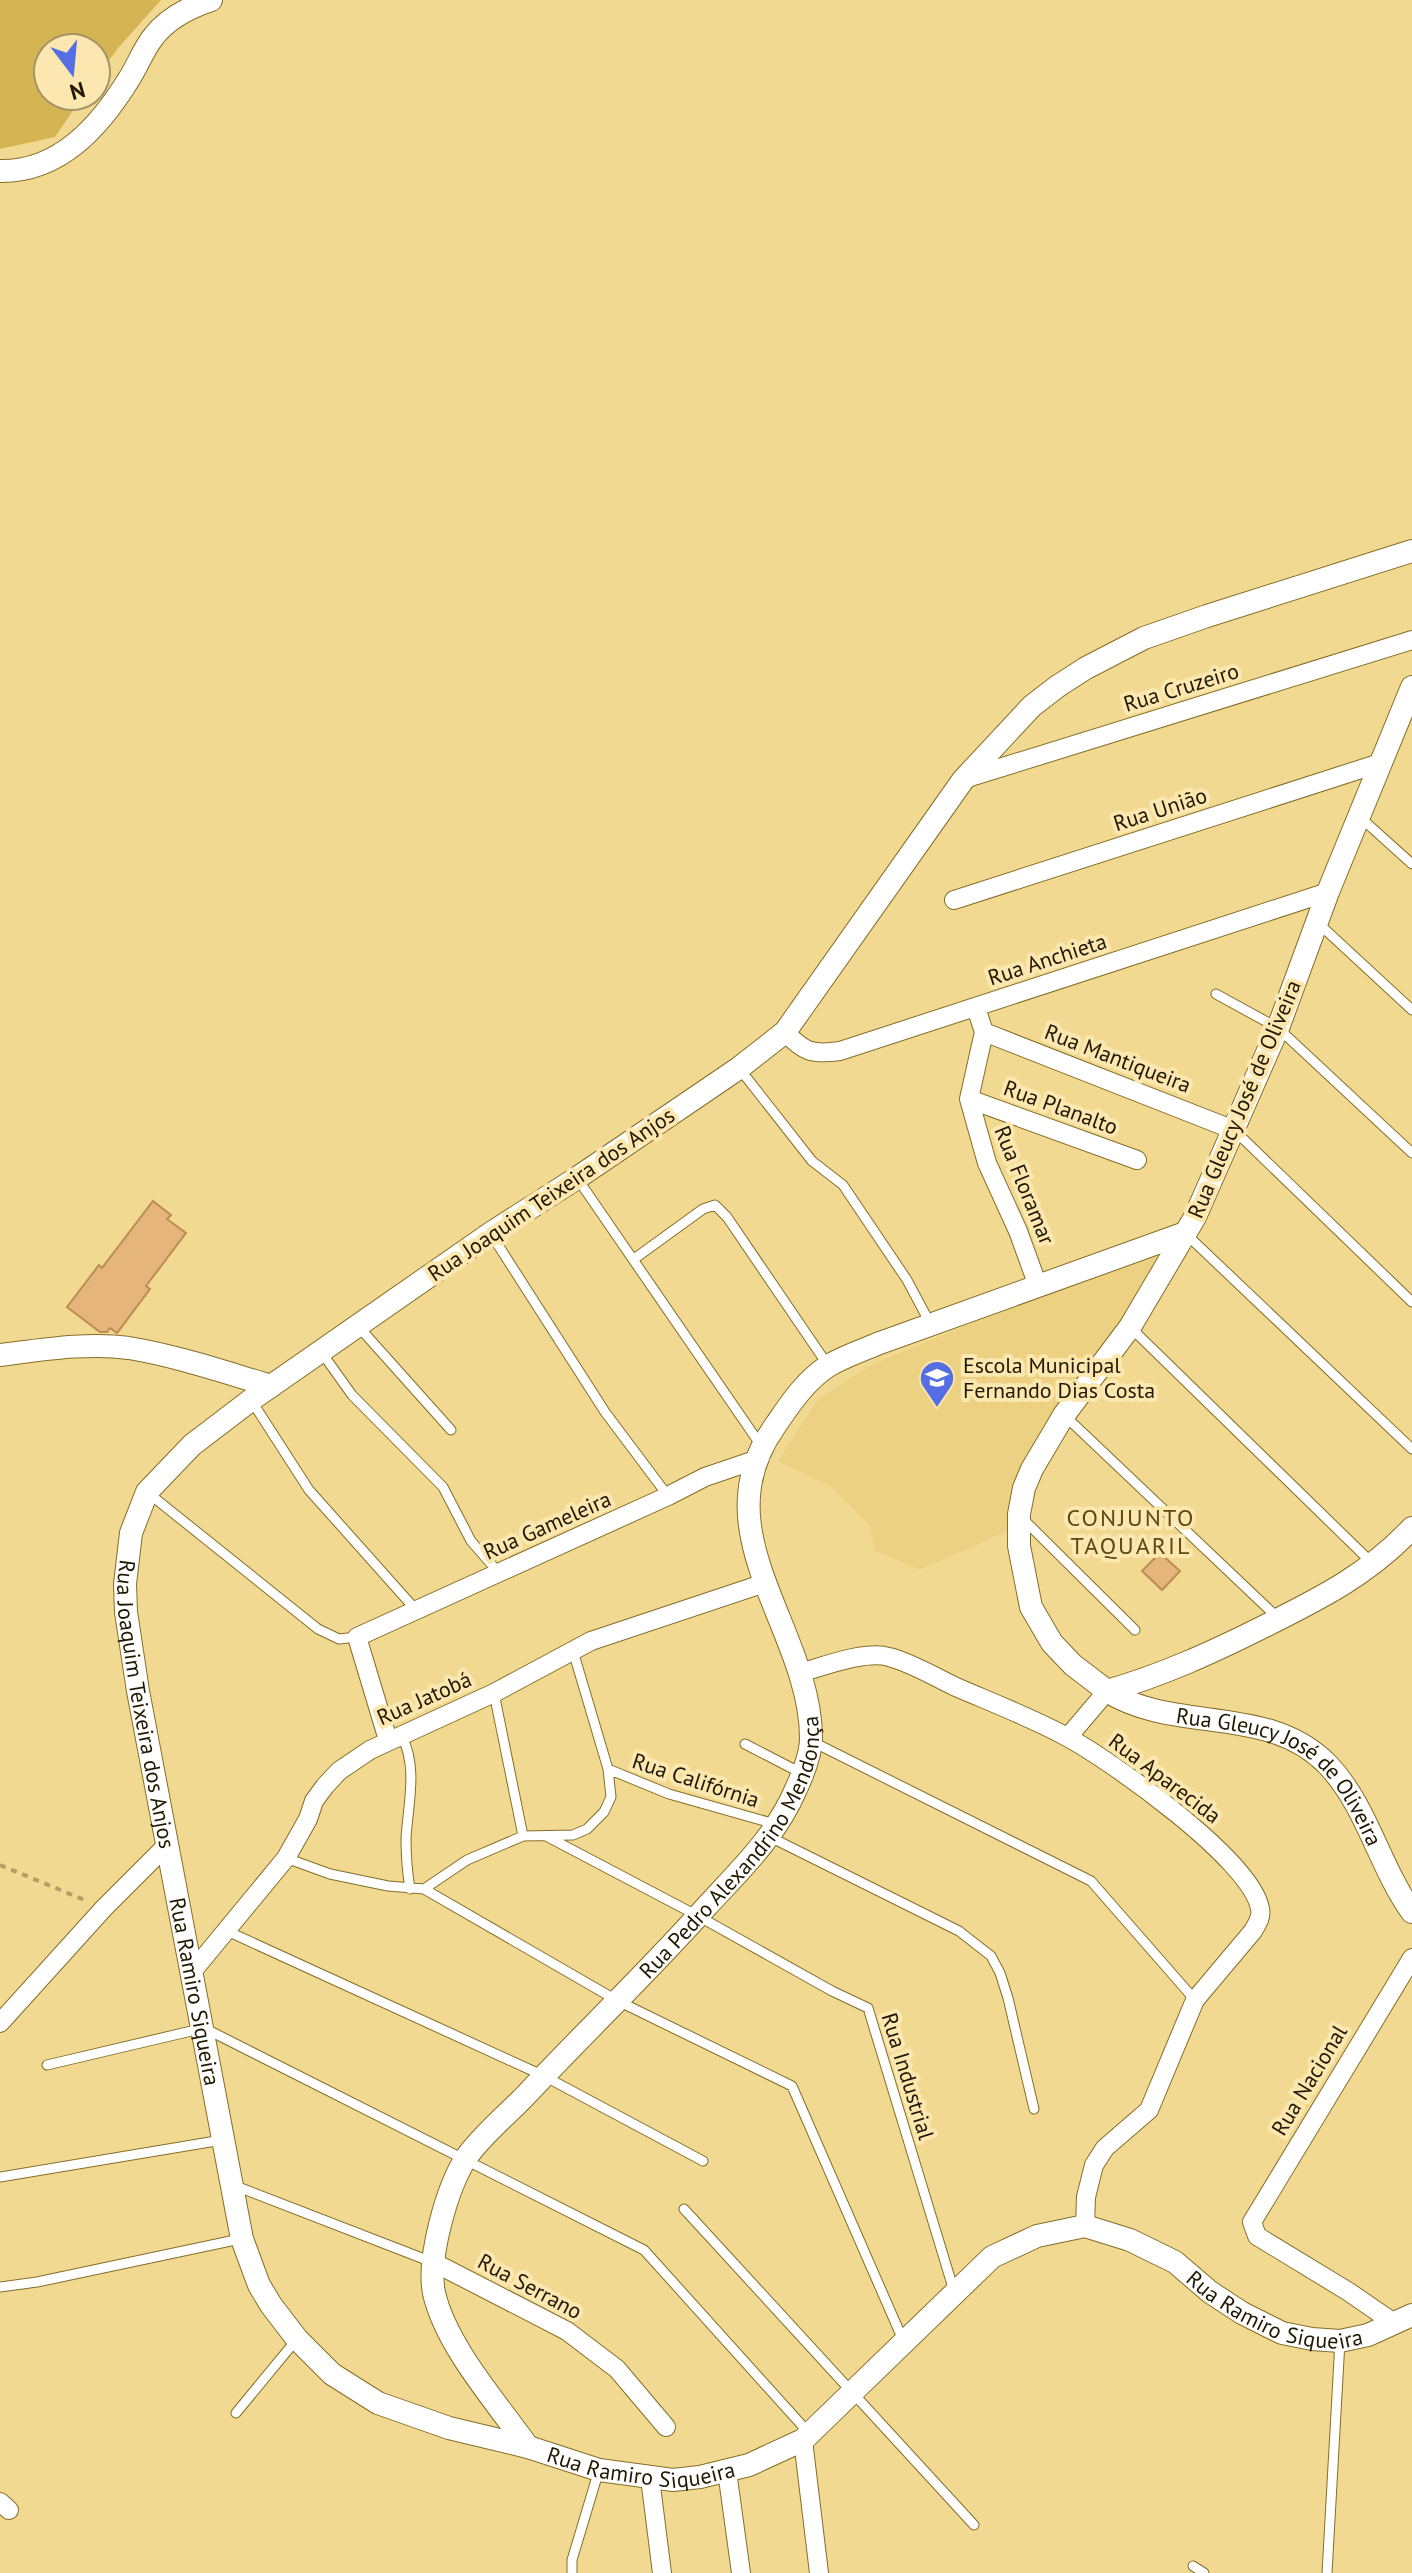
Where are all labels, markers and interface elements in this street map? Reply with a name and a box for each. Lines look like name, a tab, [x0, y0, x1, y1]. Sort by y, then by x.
north arrow	[32, 32, 112, 112]
text: N	[67, 76, 88, 107]
street label: Rua Cruzeiro	[1120, 656, 1242, 718]
street label: Rua União	[1110, 781, 1210, 837]
street label: Rua Anchieta	[984, 927, 1110, 991]
street label: Rua Gleucy José de Oliveira	[1181, 976, 1307, 1222]
street label: Rua Mantiqueira	[1041, 1017, 1195, 1099]
street label: Rua Planalto	[1000, 1073, 1122, 1141]
street label: Rua Joaquim Teixeira dos Anjos	[422, 1101, 680, 1287]
street label: Rua Floramar	[988, 1121, 1062, 1249]
place label: Escola Municipal Fernando Dias Costa	[963, 1351, 1155, 1404]
school or university icon: Escola Municipal Fernando Dias Costa	[918, 1359, 956, 1409]
street label: Rua Gameleira	[479, 1484, 615, 1566]
district label: CONJUNTO TAQUARIL	[1066, 1502, 1196, 1561]
street label: Rua Joaquim Teixeira dos Anjos	[111, 1558, 182, 1851]
street label: Rua Jatobá	[372, 1665, 476, 1731]
street label: Rua Gleucy José de Oliveira	[1174, 1701, 1389, 1850]
street label: Rua Pedro Alexandrino Mendonça	[633, 1715, 825, 1984]
street label: Rua Aparecida	[1103, 1727, 1227, 1829]
street label: Rua Califórnia	[629, 1746, 763, 1814]
street label: Rua Ramiro Siqueira	[163, 1895, 227, 2088]
street label: Rua Industrial	[875, 2009, 941, 2143]
street label: Rua Nacional	[1265, 2019, 1353, 2140]
street label: Rua Serrano	[473, 2247, 587, 2325]
street label: Rua Ramiro Siqueira	[1181, 2264, 1365, 2355]
street label: Rua Ramiro Siqueira	[544, 2440, 738, 2494]

